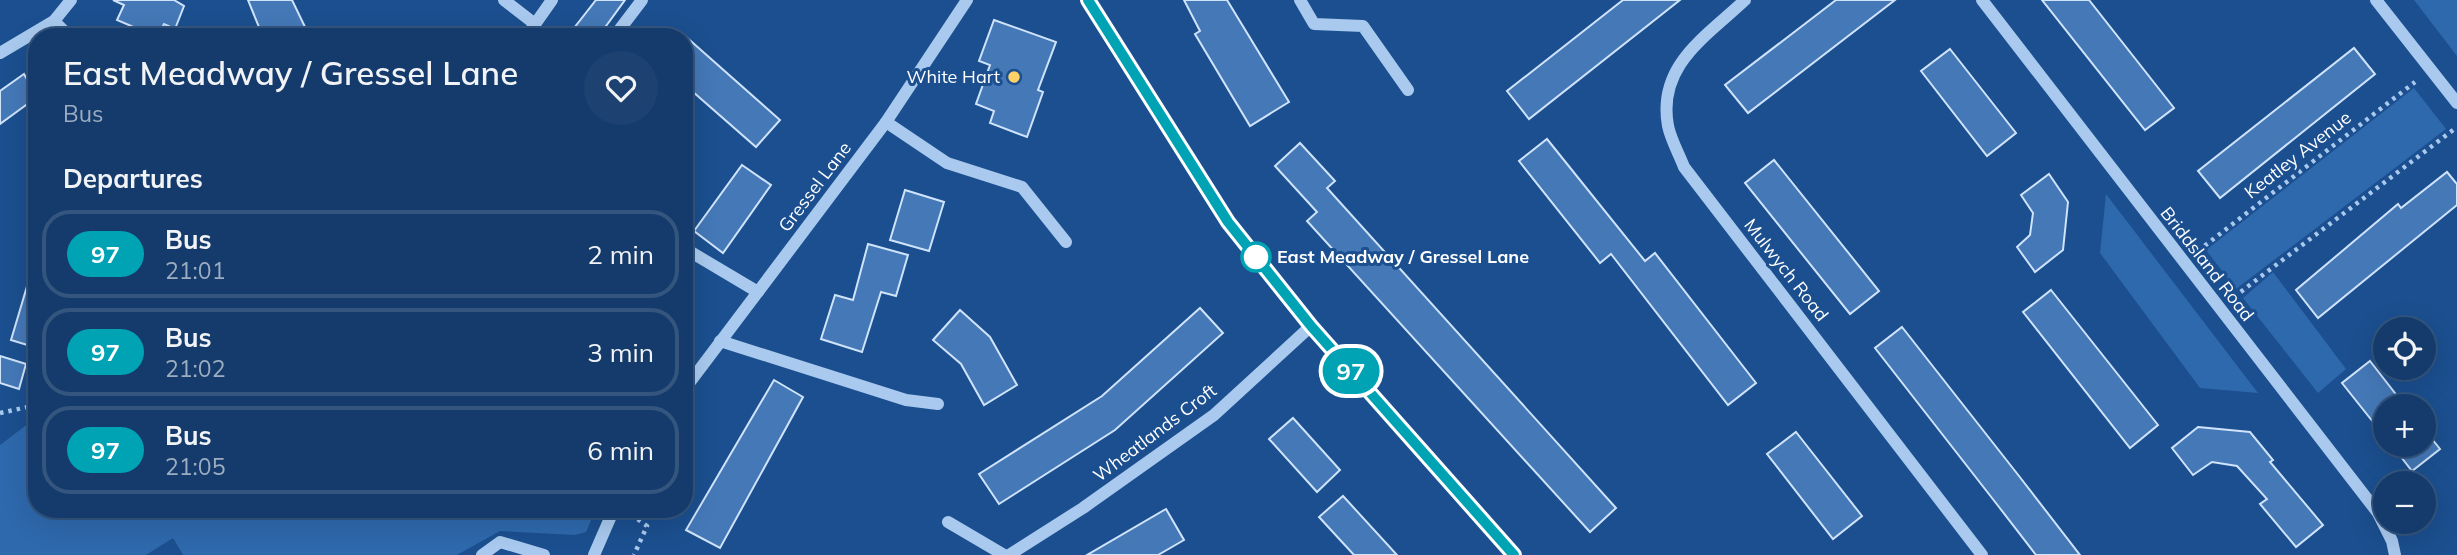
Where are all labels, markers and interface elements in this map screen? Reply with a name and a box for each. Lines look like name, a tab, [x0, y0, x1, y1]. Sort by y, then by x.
button: heart	[584, 51, 658, 125]
text: East Meadway / Gressel Lane	[63, 52, 518, 93]
place label: White Hart	[907, 65, 1000, 88]
marker: White Hart	[1006, 69, 1022, 85]
text: Bus	[63, 99, 103, 128]
street label: Keatley Avenue	[2240, 106, 2356, 203]
street label: Gressel Lane	[773, 137, 856, 236]
text: Departures	[63, 162, 203, 195]
street label: Briddsland Road	[2156, 202, 2259, 325]
street label: Mulwych Road	[1739, 214, 1834, 326]
text: Bus	[165, 223, 211, 256]
text: 2 min	[587, 238, 654, 271]
text: 97	[91, 239, 120, 269]
marker: East Meadway / Gressel Lane	[1241, 242, 1271, 272]
place label: East Meadway / Gressel Lane	[1277, 245, 1529, 268]
text: 21:01	[165, 256, 225, 285]
map controls	[2373, 317, 2436, 534]
button: locate	[2373, 317, 2436, 380]
text: Bus	[165, 321, 211, 354]
text: 3 min	[587, 336, 654, 369]
text: 97	[91, 337, 120, 367]
line badge: 97	[1320, 348, 1382, 394]
text: 21:02	[165, 354, 225, 383]
text: 97	[1337, 356, 1365, 386]
street label: Wheatlands Croft	[1089, 379, 1221, 486]
button: +	[2373, 394, 2436, 457]
text: Bus	[165, 419, 211, 452]
text: 6 min	[587, 434, 654, 467]
text: 97	[91, 435, 120, 465]
text: 21:05	[165, 452, 225, 481]
button: −	[2373, 471, 2436, 534]

